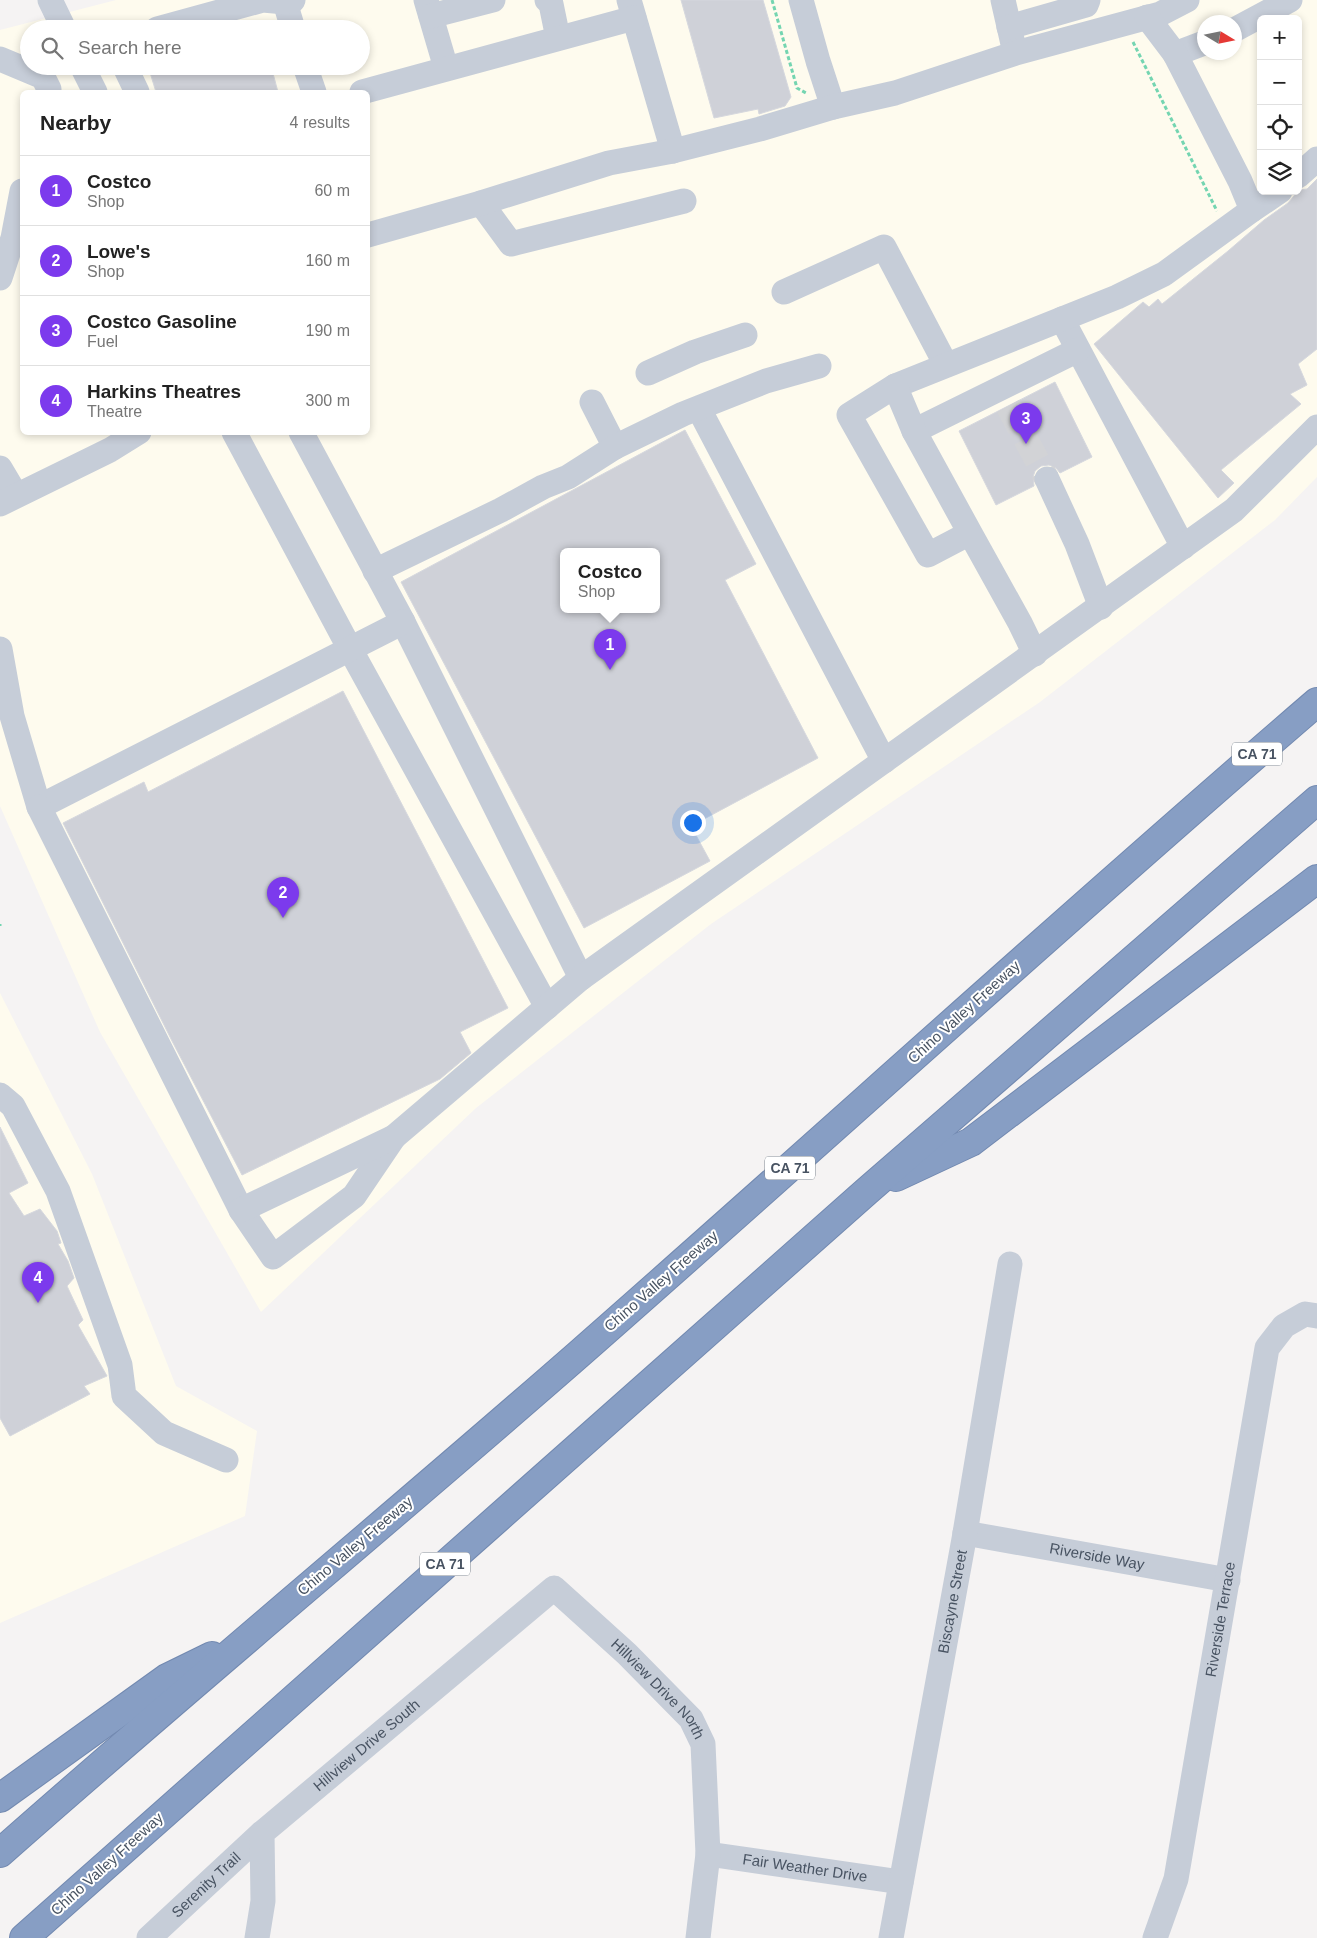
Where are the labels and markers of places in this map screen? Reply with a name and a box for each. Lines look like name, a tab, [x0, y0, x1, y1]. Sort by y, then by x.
pin: 3	[1010, 403, 1042, 444]
pin: 1	[594, 629, 626, 670]
pin: 2	[267, 877, 299, 918]
pin: 4	[22, 1262, 54, 1303]

